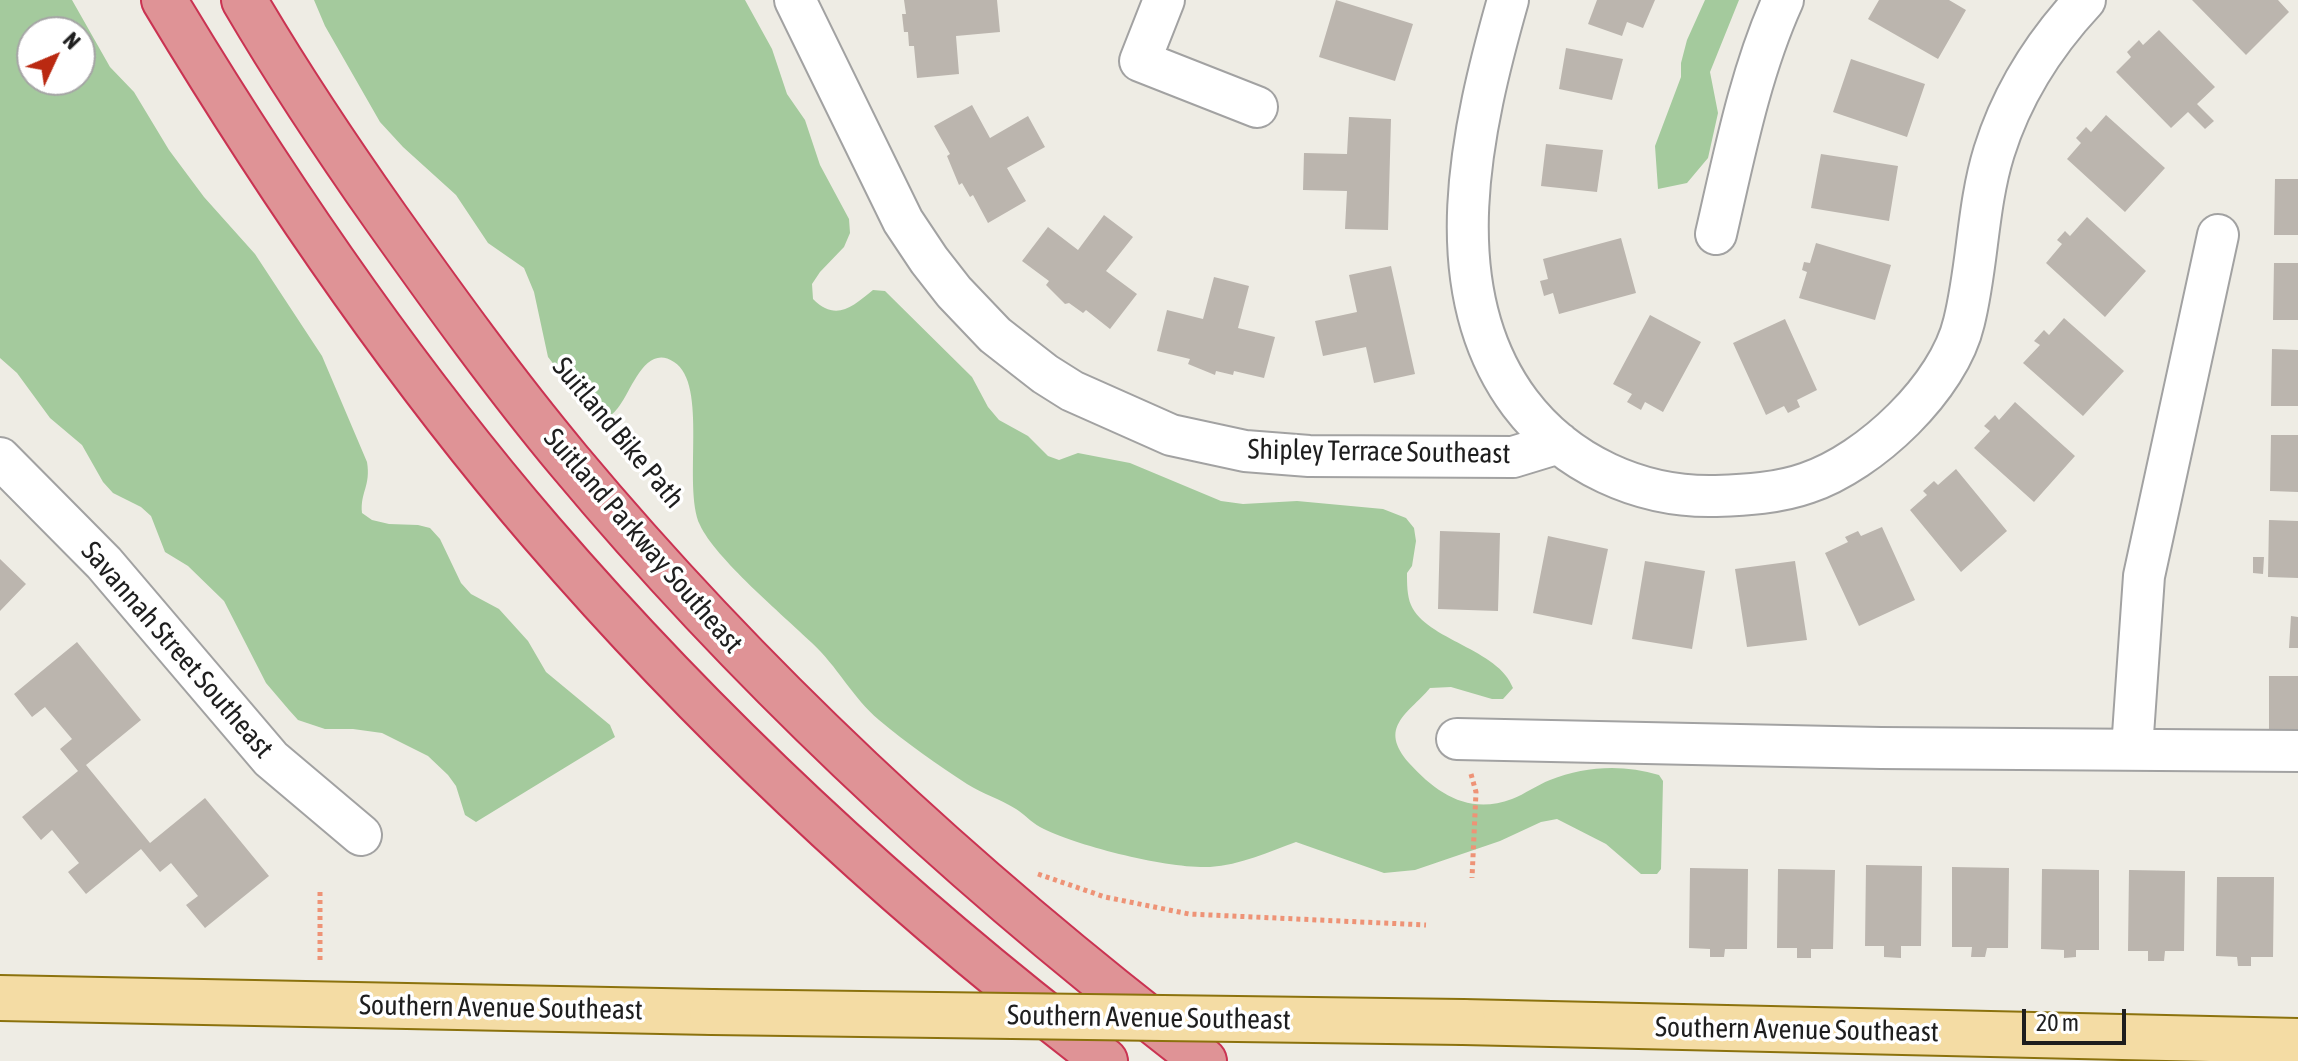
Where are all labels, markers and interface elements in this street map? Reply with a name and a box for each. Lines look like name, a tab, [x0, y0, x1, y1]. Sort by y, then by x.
north arrow	[16, 16, 96, 96]
text: N	[58, 27, 86, 54]
street label: Suitland Bike Path	[545, 351, 691, 515]
street label: Suitland Parkway Southeast	[536, 422, 750, 660]
street label: Shipley Terrace Southeast	[1247, 433, 1511, 471]
street label: Savannah Street Southeast	[74, 535, 280, 765]
street label: Southern Avenue Southeast	[359, 989, 643, 1027]
scale bar	[2026, 993, 2130, 1043]
street label: Southern Avenue Southeast	[1007, 999, 1291, 1037]
text: 20 m	[2036, 1009, 2079, 1036]
street label: Southern Avenue Southeast	[1655, 1011, 1939, 1049]

